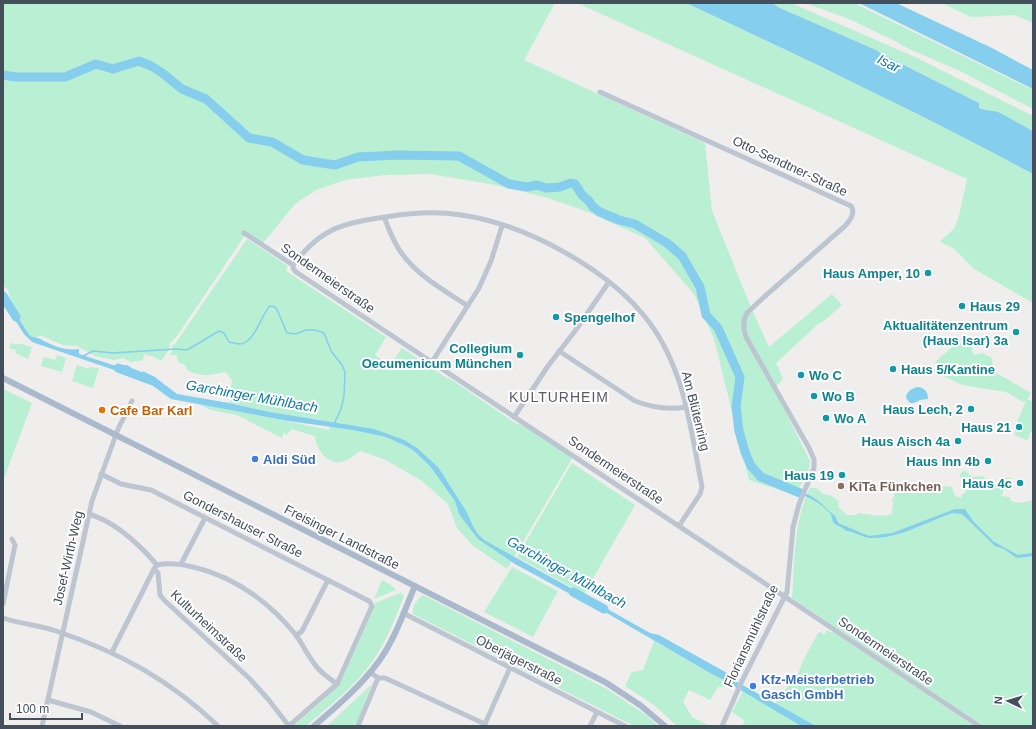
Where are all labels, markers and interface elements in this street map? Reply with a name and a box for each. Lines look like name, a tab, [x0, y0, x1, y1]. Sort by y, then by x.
water label: Isar	[875, 51, 904, 76]
street label: Otto-Sendtner-Straße	[730, 133, 850, 199]
street label: Sondermeierstraße	[278, 240, 378, 316]
place label: Haus Amper, 10	[823, 266, 920, 281]
marker: Haus Amper, 10	[923, 268, 933, 278]
place label: Haus 29	[970, 299, 1020, 314]
marker: Haus 29	[957, 301, 967, 311]
place label: Spengelhof	[564, 310, 635, 325]
marker: Spengelhof	[551, 312, 561, 322]
place label: Aktualitätenzentrum (Haus Isar) 3a	[883, 318, 1009, 348]
marker: Aktualitätenzentrum (Haus Isar) 3a	[1011, 327, 1021, 337]
place label: Collegium Oecumenicum München	[362, 341, 512, 371]
marker: Collegium Oecumenicum München	[515, 350, 525, 360]
place label: Haus 5/Kantine	[901, 362, 995, 377]
marker: Haus 5/Kantine	[888, 364, 898, 374]
place label: Wo C	[809, 368, 843, 383]
street label: Am Blütenring	[679, 370, 713, 452]
marker: Wo C	[796, 370, 806, 380]
water label: Garchinger Mühlbach	[185, 376, 320, 416]
district label: KULTURHEIM	[509, 389, 609, 405]
place label: Wo B	[822, 389, 855, 404]
marker: Wo B	[809, 391, 819, 401]
place label: Haus Lech, 2	[883, 402, 963, 417]
place label: Cafe Bar Karl	[110, 403, 192, 418]
marker: Haus Lech, 2	[966, 404, 976, 414]
marker: Cafe Bar Karl	[97, 405, 107, 415]
place label: Wo A	[834, 411, 867, 426]
marker: Wo A	[821, 413, 831, 423]
place label: Haus 21	[961, 420, 1011, 435]
marker: Haus 21	[1014, 422, 1024, 432]
street label: Sondermeierstraße	[566, 433, 666, 507]
place label: Haus Aisch 4a	[862, 434, 951, 449]
marker: Haus Aisch 4a	[953, 436, 963, 446]
place label: Aldi Süd	[263, 452, 316, 467]
marker: Aldi Süd	[250, 454, 260, 464]
place label: Haus Inn 4b	[906, 454, 980, 469]
marker: Haus Inn 4b	[983, 456, 993, 466]
place label: Haus 19	[784, 468, 834, 483]
marker: Haus 19	[837, 470, 847, 480]
place label: Haus 4c	[962, 476, 1012, 491]
marker: Haus 4c	[1015, 478, 1025, 488]
place label: KiTa Fünkchen	[849, 479, 941, 494]
marker: KiTa Fünkchen	[836, 481, 846, 491]
street label: Gondershauser Straße	[181, 487, 305, 561]
street label: Freisinger Landstraße	[282, 501, 402, 573]
street label: Josef-Wirth-Weg	[50, 509, 86, 607]
water label: Garchinger Mühlbach	[505, 533, 630, 612]
street label: Floriansmühlstraße	[721, 582, 781, 690]
street label: Kulturheimstraße	[168, 587, 250, 665]
street label: Sondermeierstraße	[836, 614, 936, 688]
street label: Oberjägerstraße	[473, 632, 565, 688]
place label: Kfz-Meisterbetrieb Gasch GmbH	[761, 672, 874, 702]
marker: Kfz-Meisterbetrieb Gasch GmbH	[748, 681, 758, 691]
north arrow	[988, 681, 1028, 721]
scale bar	[10, 695, 82, 721]
text: N	[992, 696, 1004, 705]
text: 100 m	[16, 702, 49, 716]

